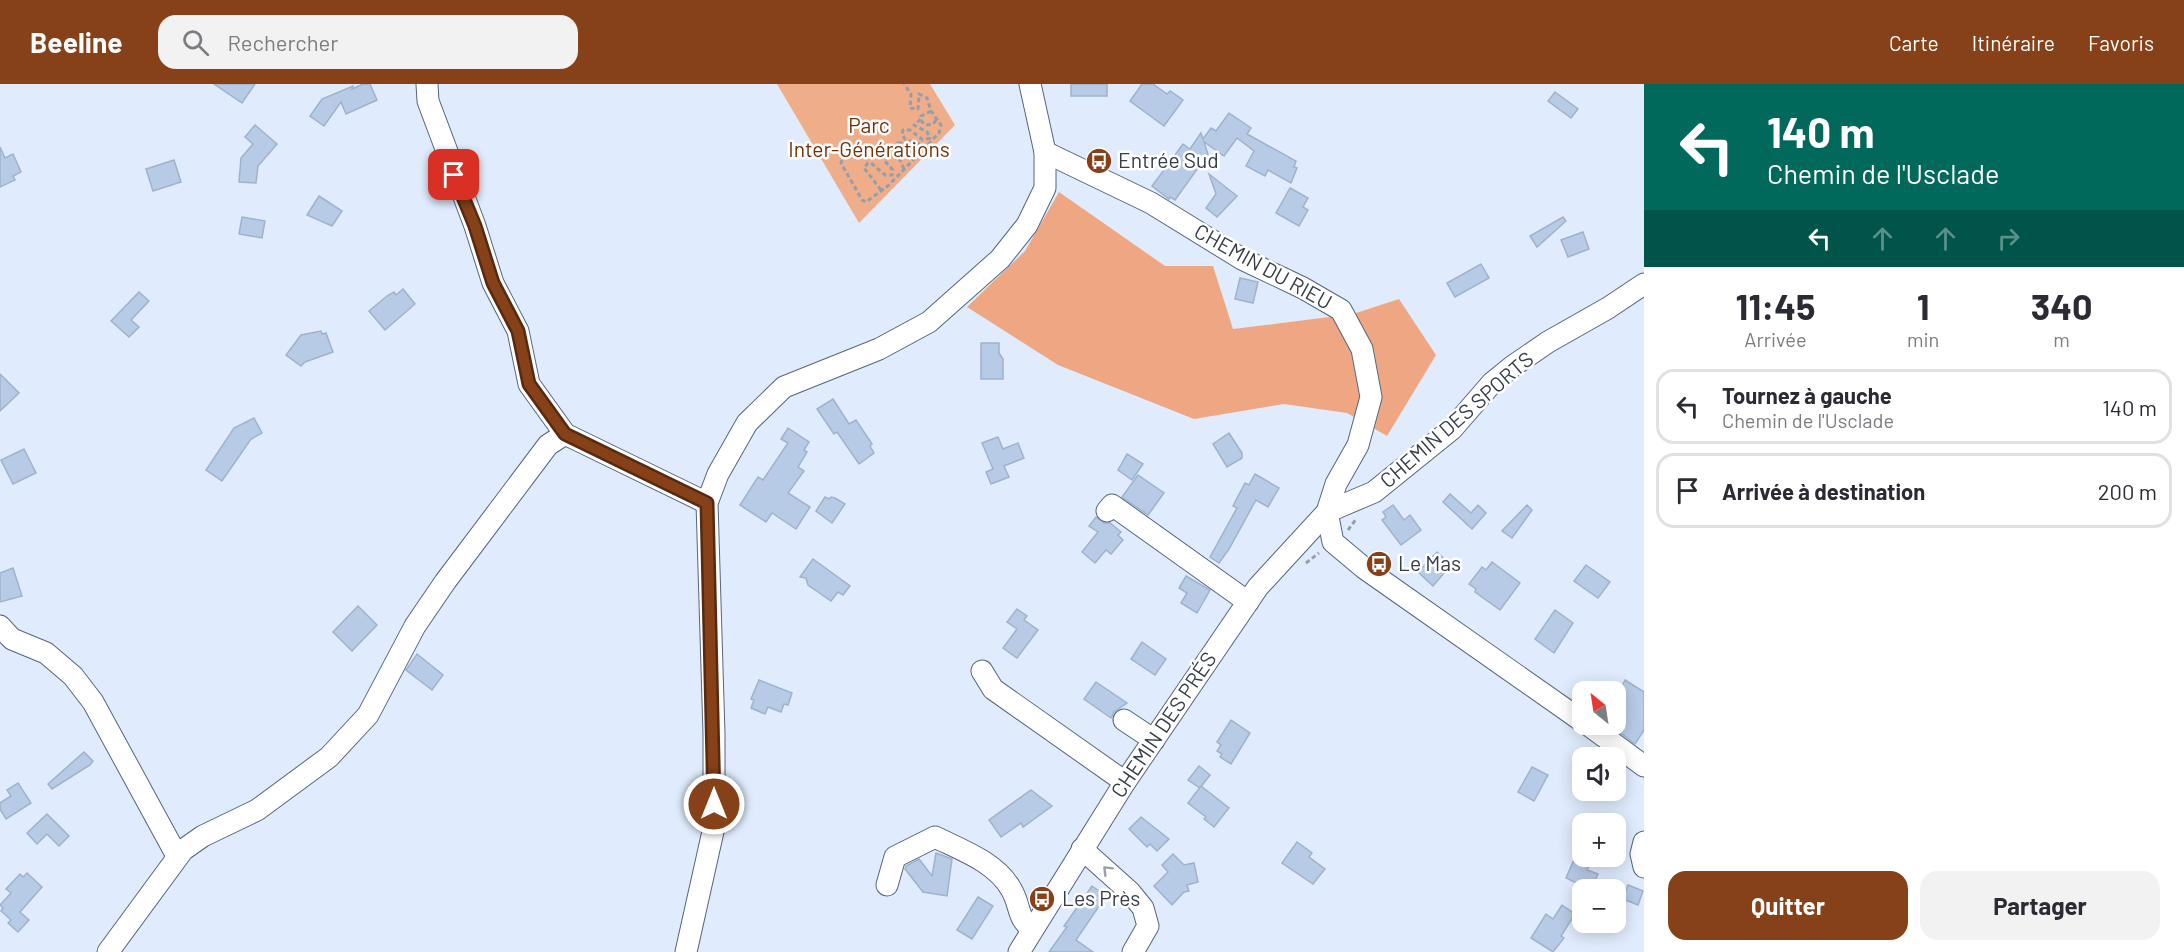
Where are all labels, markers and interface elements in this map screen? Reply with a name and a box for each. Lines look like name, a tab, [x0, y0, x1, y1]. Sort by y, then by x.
search box	[158, 15, 578, 69]
text: Beeline	[30, 25, 122, 59]
icon: search	[179, 26, 212, 59]
text: Rechercher	[227, 29, 338, 55]
text: Carte	[1889, 30, 1939, 55]
text: Itinéraire	[1972, 30, 2055, 55]
text: Favoris	[2088, 30, 2154, 55]
text: 140 m	[1767, 106, 1875, 156]
icon: left	[1668, 108, 1746, 186]
park label: Parc Inter-Générations	[788, 112, 950, 161]
bus stop icon: Entrée Sud	[1084, 146, 1114, 176]
place label: Entrée Sud	[1118, 147, 1219, 172]
pin	[428, 149, 479, 200]
text: Chemin de l'Usclade	[1767, 157, 1999, 189]
icon: arrive	[437, 158, 470, 191]
street label: CHEMIN DU RIEU	[1191, 218, 1337, 314]
icon: left	[1803, 222, 1836, 255]
icon: ahead	[1866, 222, 1899, 255]
icon: ahead	[1929, 222, 1962, 255]
icon: right	[1992, 222, 2025, 255]
text: 11:45	[1735, 284, 1815, 327]
text: 1	[1917, 284, 1929, 327]
text: 340	[2031, 284, 2093, 327]
text: Arrivée	[1744, 327, 1807, 351]
text: min	[1907, 327, 1939, 351]
text: m	[2053, 327, 2070, 351]
street label: CHEMIN DES SPORTS	[1374, 345, 1538, 492]
text: Tournez à gauche	[1722, 382, 1892, 408]
icon: left	[1671, 390, 1704, 423]
text: 140 m	[2102, 394, 2157, 420]
text: Chemin de l'Usclade	[1722, 408, 1894, 432]
icon: arrive	[1671, 474, 1704, 507]
text: Arrivée à destination	[1722, 478, 1925, 504]
text: 200 m	[2098, 478, 2157, 504]
bus stop icon: Le Mas	[1364, 549, 1394, 579]
place label: Le Mas	[1398, 550, 1461, 575]
street label: CHEMIN DES PRÉS	[1105, 647, 1221, 802]
north arrow	[1572, 681, 1626, 735]
map controls	[1572, 681, 1626, 933]
button: sound	[1572, 747, 1626, 801]
position arrow	[682, 772, 746, 836]
button: +	[1572, 813, 1626, 867]
one-way arrow	[1104, 867, 1115, 878]
button: Quitter	[1668, 871, 1908, 940]
button: Partager	[1920, 871, 2160, 940]
button: −	[1572, 879, 1626, 933]
bus stop icon: Les Près	[1027, 884, 1057, 914]
place label: Les Près	[1062, 885, 1140, 910]

